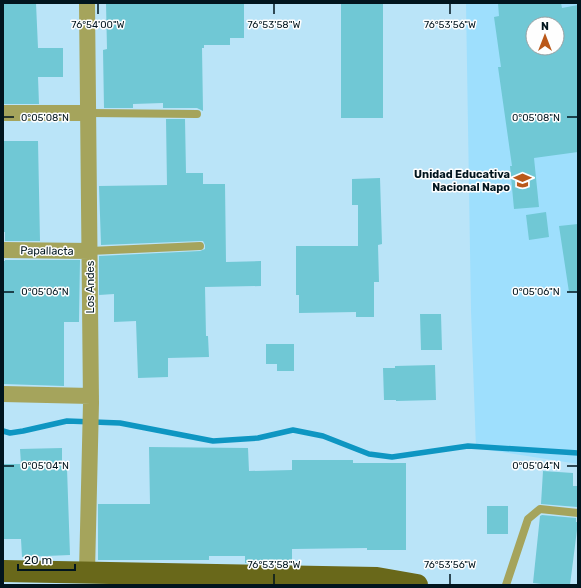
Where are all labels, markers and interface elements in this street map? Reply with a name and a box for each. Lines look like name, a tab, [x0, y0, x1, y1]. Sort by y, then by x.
north arrow	[525, 16, 565, 56]
text: 76°54'00"W	[71, 19, 125, 31]
text: 76°53'58"W	[248, 19, 300, 31]
text: 76°53'56"W	[424, 19, 476, 31]
text: N	[541, 20, 549, 33]
text: 0°05'08"N	[21, 112, 69, 124]
text: 0°05'08"N	[512, 112, 560, 124]
place label: Unidad Educativa Nacional Napo	[414, 168, 510, 194]
school or university icon: Unidad Educativa Nacional Napo	[513, 170, 533, 190]
street label: Papallacta	[20, 244, 74, 258]
street label: Los Andes	[84, 260, 97, 313]
text: 0°05'06"N	[21, 286, 69, 298]
text: 0°05'06"N	[512, 286, 560, 298]
text: 0°05'04"N	[21, 460, 69, 472]
text: 0°05'04"N	[512, 460, 560, 472]
scale bar	[18, 546, 75, 572]
text: 20 m	[24, 553, 52, 567]
text: 76°53'58"W	[248, 559, 300, 571]
text: 76°53'56"W	[424, 559, 476, 571]

